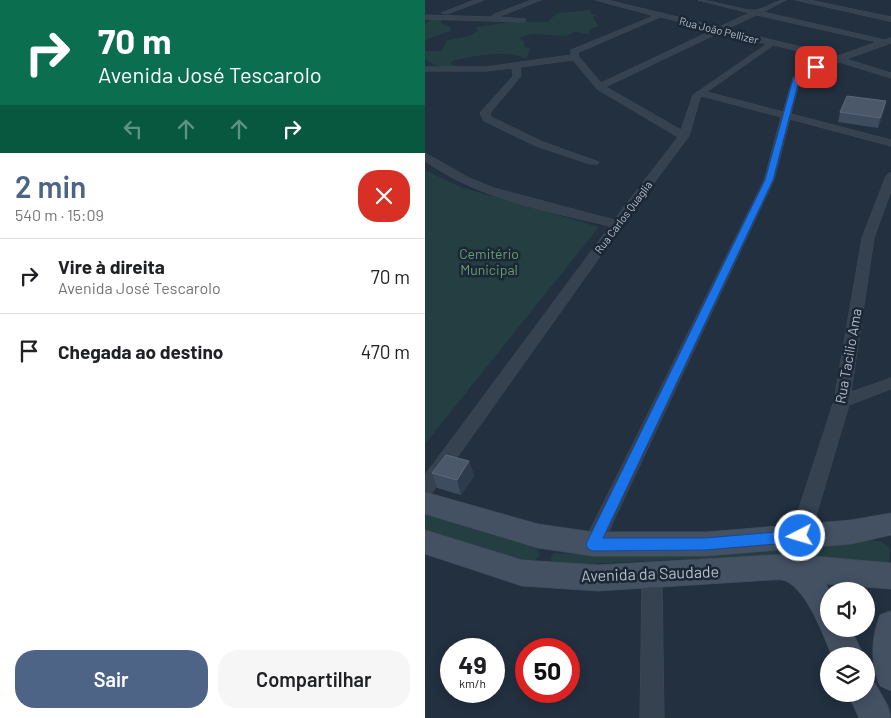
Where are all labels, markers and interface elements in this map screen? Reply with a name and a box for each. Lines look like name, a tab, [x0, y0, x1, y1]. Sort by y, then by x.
street label: Rua João Pellizer	[678, 14, 760, 46]
text: 70 m	[98, 19, 172, 61]
icon: right	[15, 20, 80, 85]
pin	[795, 46, 837, 88]
icon: arrive	[802, 53, 830, 81]
text: Avenida José Tescarolo	[98, 61, 322, 87]
icon: left	[119, 115, 147, 143]
icon: ahead	[172, 115, 200, 143]
icon: ahead	[225, 115, 253, 143]
icon: right	[278, 115, 306, 143]
text: 2 min	[15, 168, 86, 204]
button: close	[358, 170, 410, 222]
street label: Rua Carlos Quaglia	[592, 178, 654, 256]
text: 540 m · 15:09	[15, 205, 104, 224]
park label: Cemitério Municipal	[459, 245, 519, 278]
text: Vire à direita	[58, 255, 165, 278]
icon: right	[15, 262, 43, 290]
text: 70 m	[371, 265, 410, 288]
text: Avenida José Tescarolo	[58, 278, 221, 297]
street label: Rua Tacilio Ama	[831, 307, 865, 405]
icon: arrive	[15, 337, 43, 365]
text: Chegada ao destino	[58, 340, 223, 363]
text: 470 m	[361, 340, 410, 363]
position arrow	[773, 509, 825, 561]
street label: Avenida da Saudade	[581, 561, 719, 585]
map controls	[820, 582, 875, 702]
button: sound	[820, 582, 875, 637]
speed limit sign: 50	[515, 638, 580, 703]
button: layers	[820, 647, 875, 702]
text: 49	[458, 649, 487, 679]
button: Sair	[15, 650, 208, 708]
button: Compartilhar	[218, 650, 410, 708]
text: km/h	[459, 676, 486, 690]

